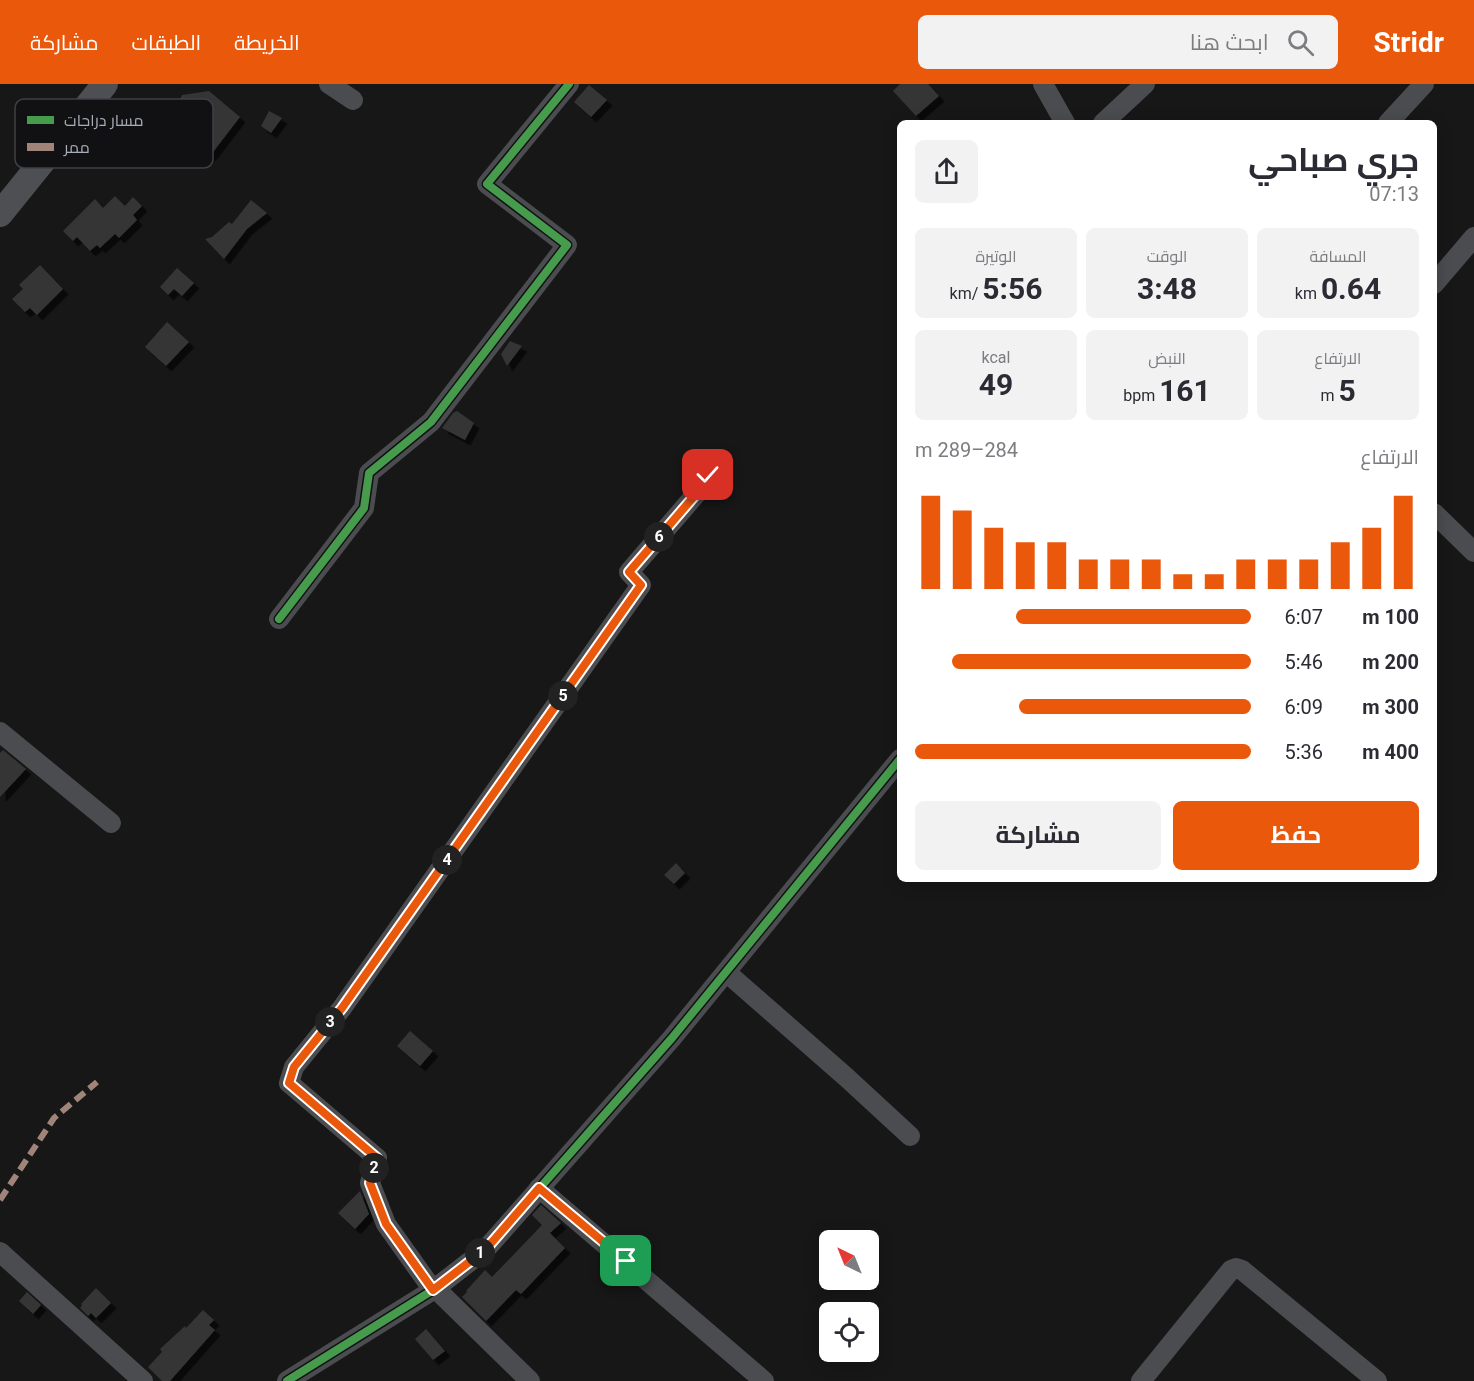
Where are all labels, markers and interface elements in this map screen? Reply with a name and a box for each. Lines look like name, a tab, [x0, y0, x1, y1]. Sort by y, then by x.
search box	[918, 15, 1338, 69]
icon: search	[1284, 26, 1317, 59]
text: Stridr	[1374, 26, 1444, 59]
text: ابحث هنا	[1190, 30, 1269, 55]
text: مشاركة	[30, 31, 99, 55]
text: الطبقات	[132, 31, 201, 55]
text: الخريطة	[234, 31, 300, 55]
legend	[15, 99, 213, 168]
text: مسار دراجات	[64, 111, 143, 130]
text: ممر	[63, 138, 90, 157]
button: share	[915, 140, 978, 203]
text: جري صباحي	[1248, 140, 1419, 179]
text: 07:13	[1369, 182, 1419, 206]
text: الوتيرة	[975, 247, 1017, 266]
text: الوقت	[1147, 247, 1187, 266]
text: المسافة	[1310, 247, 1366, 266]
text: 5:56	[982, 271, 1042, 306]
text: 3:48	[1137, 271, 1197, 306]
text: 0.64	[1321, 271, 1381, 306]
text: /km	[950, 284, 982, 303]
text: km	[1295, 284, 1321, 303]
text: kcal	[982, 348, 1010, 367]
text: النبض	[1148, 349, 1186, 368]
text: الارتفاع	[1315, 349, 1361, 368]
text: 49	[979, 367, 1013, 402]
text: 161	[1159, 373, 1211, 408]
text: 5	[1338, 373, 1356, 408]
text: bpm	[1123, 386, 1159, 405]
text: m	[1320, 386, 1338, 405]
text: 284–289 m	[915, 438, 1018, 462]
text: الارتفاع	[1360, 445, 1419, 469]
pin	[682, 449, 733, 500]
icon: check	[691, 458, 724, 491]
pin: 6	[644, 522, 674, 552]
text: 6	[654, 527, 664, 546]
text: 6:07	[1284, 605, 1323, 629]
text: 100 m	[1362, 605, 1419, 629]
text: 5:46	[1284, 650, 1323, 674]
text: 200 m	[1362, 650, 1419, 674]
pin: 5	[548, 681, 578, 711]
text: 5	[558, 686, 568, 705]
text: 6:09	[1284, 695, 1323, 719]
text: 300 m	[1362, 695, 1419, 719]
text: 5:36	[1284, 740, 1323, 764]
text: 400 m	[1362, 740, 1419, 764]
button: مشاركة	[915, 801, 1161, 870]
button: حفظ	[1173, 801, 1419, 870]
pin: 4	[432, 845, 462, 875]
text: 4	[442, 850, 452, 869]
pin: 3	[315, 1007, 345, 1037]
text: 3	[325, 1012, 335, 1031]
pin: 2	[359, 1153, 389, 1183]
text: 2	[369, 1158, 379, 1177]
north arrow	[819, 1230, 879, 1290]
map controls	[819, 1230, 879, 1362]
pin	[600, 1235, 651, 1286]
pin: 1	[465, 1238, 495, 1268]
text: 1	[475, 1243, 485, 1262]
icon: arrive	[609, 1244, 642, 1277]
button: locate	[819, 1302, 879, 1362]

